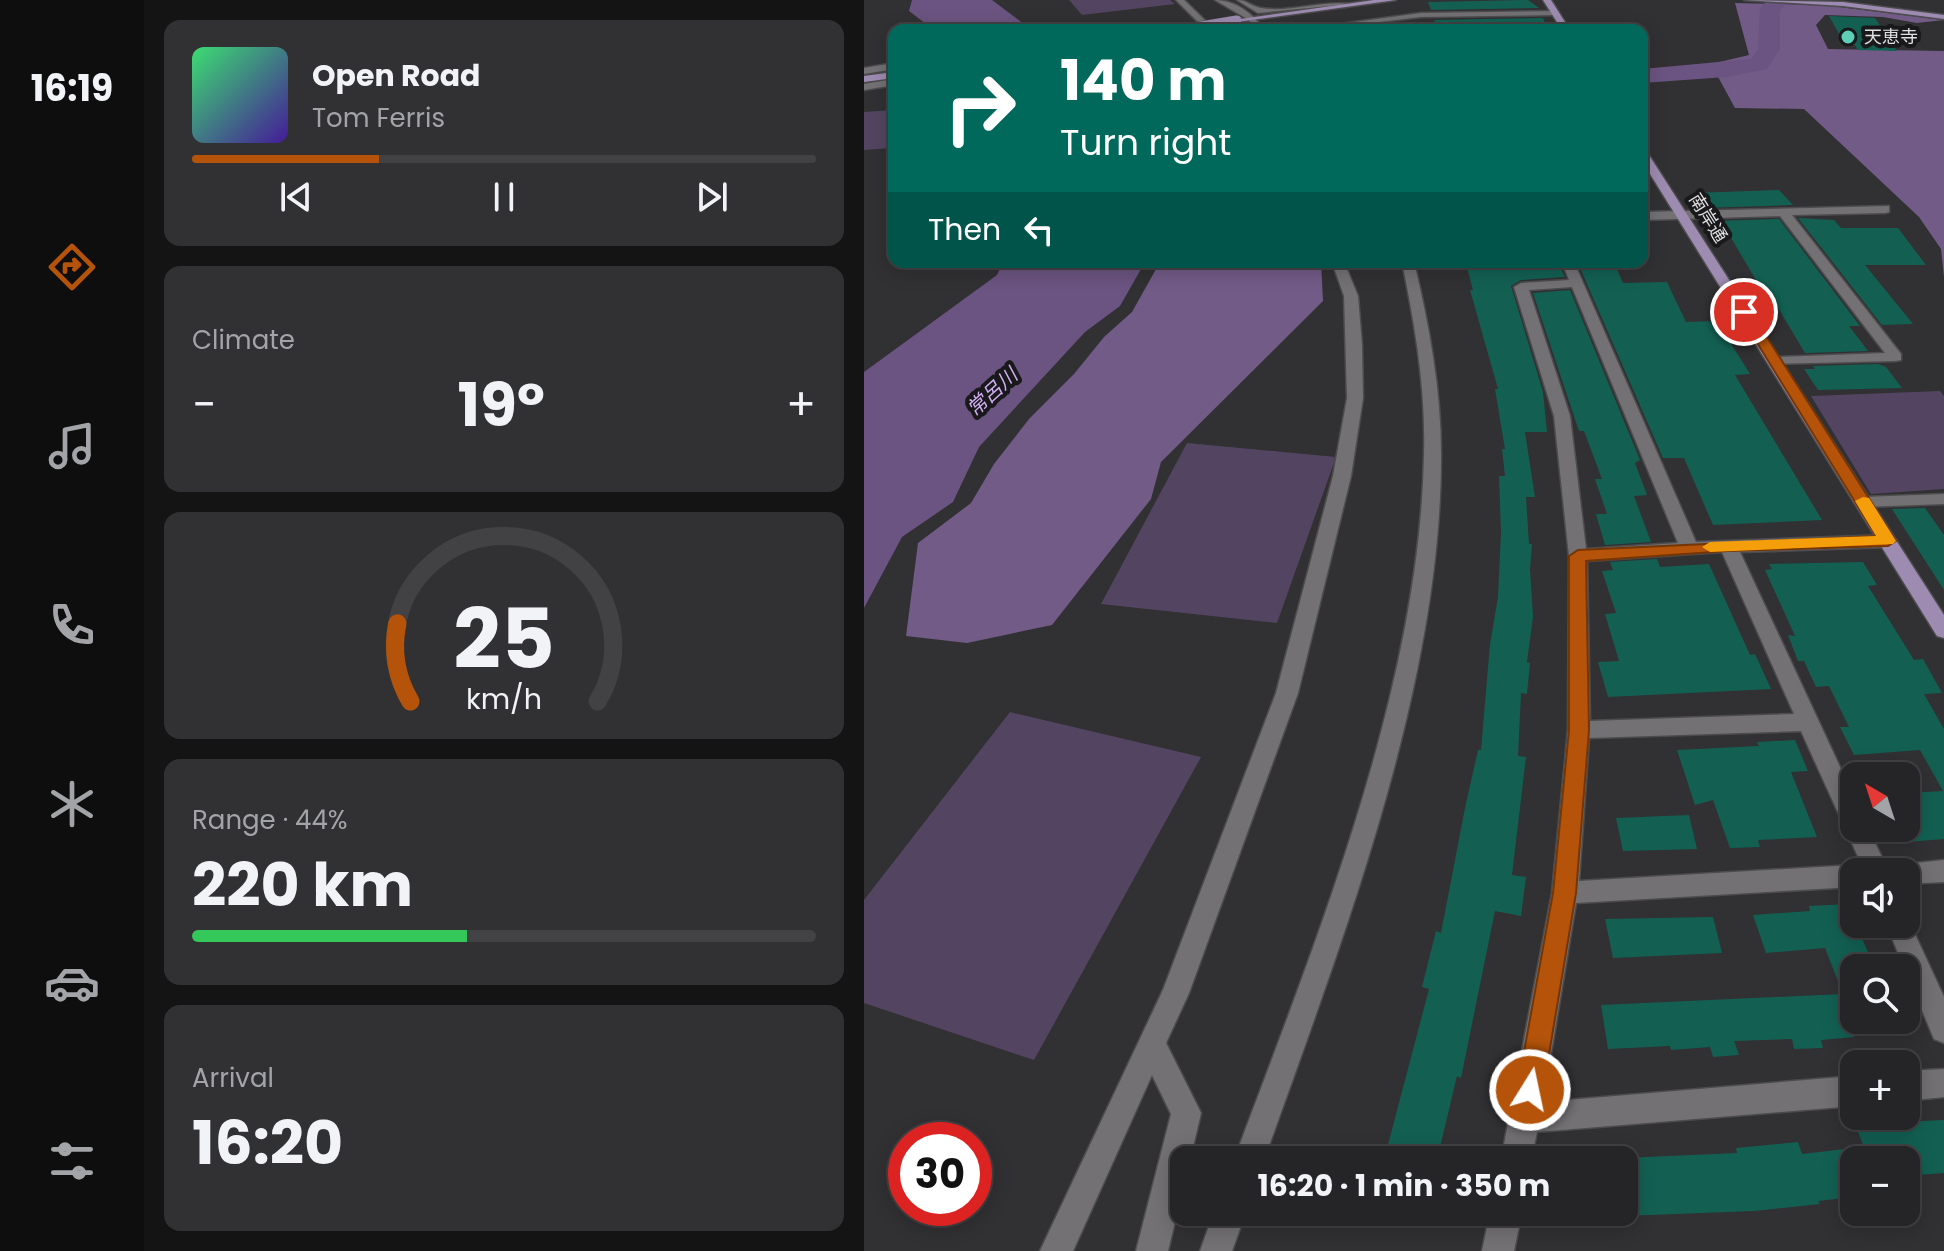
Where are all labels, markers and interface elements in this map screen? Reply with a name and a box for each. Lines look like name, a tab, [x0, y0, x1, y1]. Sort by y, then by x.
place label: 天恵寺	[1864, 24, 1918, 49]
marker: 天恵寺	[1839, 28, 1857, 46]
text: 140 m	[1060, 41, 1227, 120]
text: Open Road	[312, 54, 480, 97]
icon: right	[928, 56, 1032, 160]
text: 16:19	[31, 63, 113, 114]
text: Tom Ferris	[312, 100, 445, 136]
text: Turn right	[1060, 117, 1231, 168]
icon: previous	[274, 175, 318, 219]
icon: pause	[482, 175, 526, 219]
icon: next	[690, 175, 734, 219]
street label: 南岸通	[1684, 188, 1733, 247]
text: Then	[928, 208, 1001, 251]
icon: left	[1017, 208, 1061, 252]
icon: directions	[44, 239, 100, 295]
pin	[1710, 278, 1778, 346]
icon: arrive	[1722, 290, 1766, 334]
text: Climate	[192, 322, 295, 358]
water label: 常呂川	[960, 360, 1025, 422]
text: 19°	[457, 363, 545, 447]
text: −	[192, 374, 216, 435]
text: +	[786, 374, 816, 435]
icon: music	[44, 418, 100, 474]
text: 25	[453, 580, 555, 696]
icon: phone	[44, 597, 100, 653]
text: km/h	[466, 679, 542, 719]
north arrow	[1840, 762, 1920, 842]
map controls	[1840, 762, 1920, 1226]
icon: climate	[44, 776, 100, 832]
text: Range · 44%	[192, 802, 348, 838]
text: 220 km	[192, 843, 413, 927]
button: sound	[1840, 858, 1920, 938]
button: search	[1840, 954, 1920, 1034]
icon: car	[44, 955, 100, 1011]
position arrow	[1488, 1048, 1572, 1132]
button: +	[1840, 1050, 1920, 1130]
text: Arrival	[192, 1060, 274, 1096]
text: 16:20	[192, 1101, 343, 1185]
speed limit sign: 30	[888, 1122, 992, 1226]
icon: filters	[44, 1133, 100, 1189]
button: −	[1840, 1146, 1920, 1226]
text: 16:20 · 1 min · 350 m	[1258, 1164, 1550, 1207]

